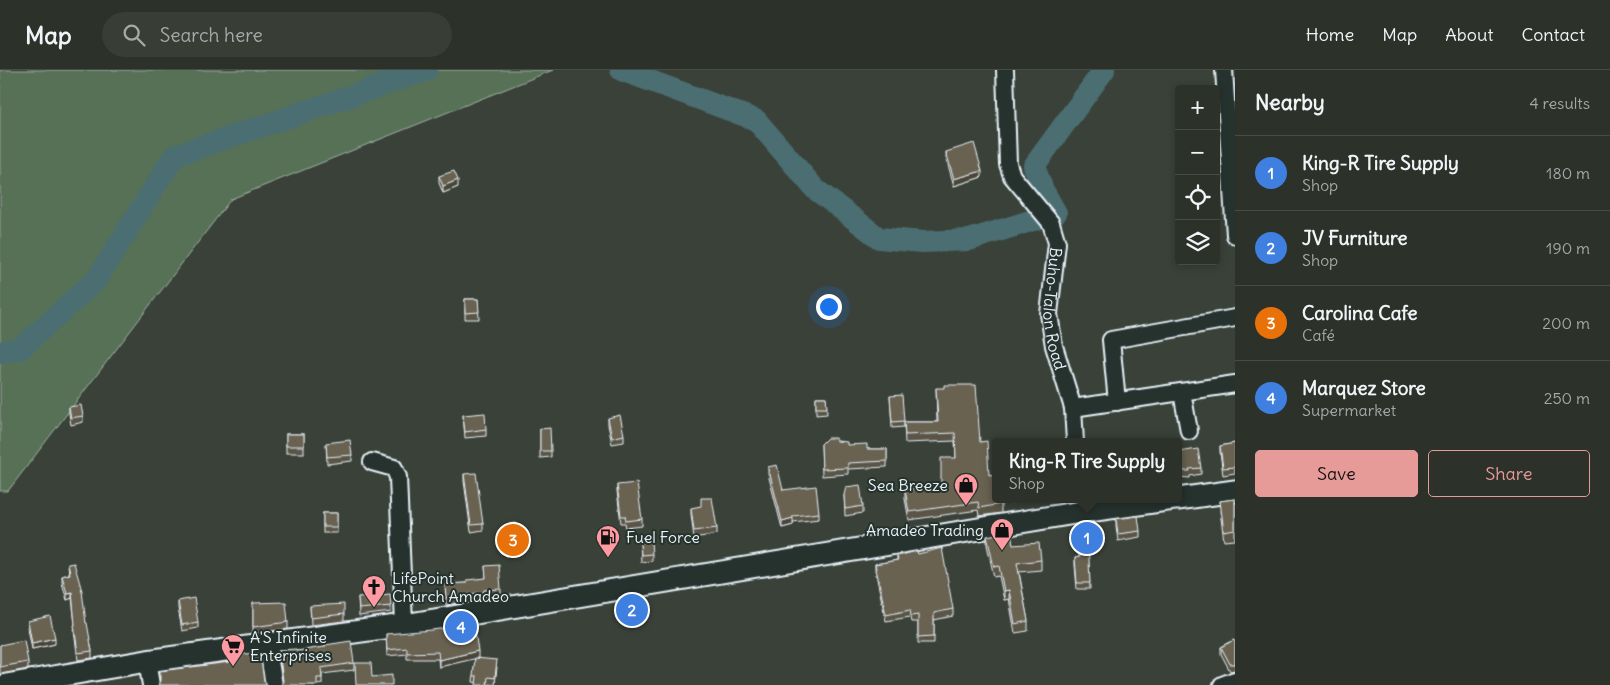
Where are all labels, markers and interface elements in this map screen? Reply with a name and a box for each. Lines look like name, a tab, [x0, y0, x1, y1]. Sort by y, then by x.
search box	[102, 12, 452, 57]
text: Map	[25, 20, 72, 50]
icon: search	[120, 21, 148, 49]
text: Search here	[160, 23, 263, 47]
text: Home	[1306, 23, 1354, 46]
text: Map	[1382, 23, 1417, 46]
text: About	[1445, 23, 1493, 46]
text: Contact	[1521, 23, 1585, 46]
map controls	[1175, 85, 1220, 265]
button: +	[1175, 85, 1220, 130]
text: Nearby	[1255, 89, 1325, 116]
text: 4 results	[1529, 93, 1590, 113]
button: −	[1175, 130, 1220, 175]
text: King-R Tire Supply	[1302, 151, 1459, 175]
text: 1	[1268, 163, 1274, 183]
text: 180 m	[1546, 163, 1590, 183]
button: locate	[1175, 175, 1220, 220]
text: Shop	[1302, 175, 1338, 195]
button: layers	[1175, 220, 1220, 265]
text: JV Furniture	[1302, 226, 1407, 250]
text: 2	[1267, 238, 1275, 258]
text: 190 m	[1546, 238, 1590, 258]
street label: Buho-Talon Road	[1039, 246, 1071, 372]
text: Shop	[1302, 250, 1338, 270]
your location	[816, 294, 842, 320]
text: Carolina Cafe	[1302, 301, 1418, 325]
text: 3	[1266, 313, 1276, 333]
text: 200 m	[1542, 313, 1590, 333]
text: Café	[1302, 325, 1335, 345]
text: Marquez Store	[1302, 376, 1426, 400]
text: 4	[1266, 388, 1276, 408]
text: 250 m	[1544, 388, 1590, 408]
text: Supermarket	[1302, 400, 1396, 420]
popup	[992, 438, 1182, 503]
text: King-R Tire Supply	[1009, 449, 1165, 473]
button: Save	[1255, 450, 1418, 497]
button: Share	[1428, 450, 1590, 497]
shop icon: Sea Breeze	[953, 472, 979, 506]
text: Shop	[1009, 473, 1045, 493]
place label: Sea Breeze	[868, 475, 948, 495]
shop icon: Amadeo Trading	[989, 517, 1015, 551]
pin: 1	[1071, 519, 1103, 557]
place label: Amadeo Trading	[866, 520, 984, 540]
pin: 3	[497, 521, 529, 559]
fuel station icon: Fuel Force	[595, 524, 621, 558]
place label: Fuel Force	[626, 527, 700, 547]
place label: LifePoint Church Amadeo	[392, 568, 509, 606]
church icon: LifePoint Church Amadeo	[361, 574, 387, 608]
pin: 2	[616, 591, 648, 629]
pin: 4	[445, 608, 477, 646]
place label: A'S Infinite Enterprises	[250, 627, 331, 665]
supermarket icon: A'S Infinite Enterprises	[220, 633, 246, 667]

